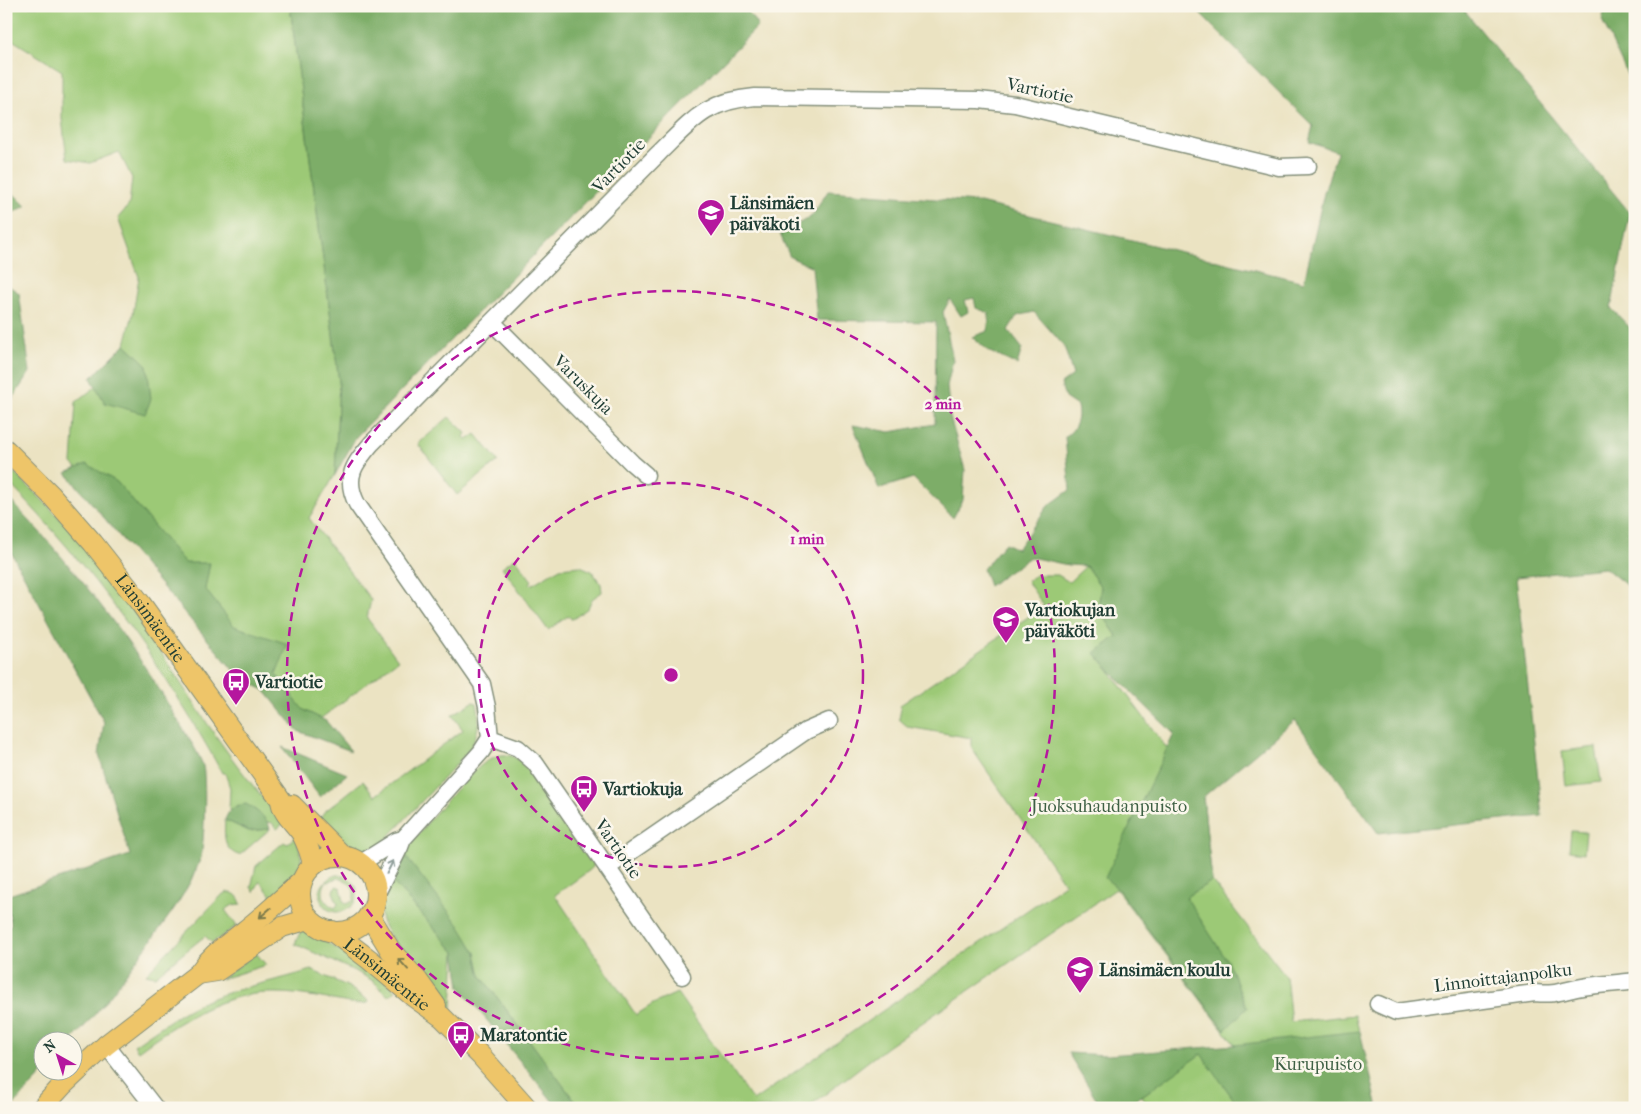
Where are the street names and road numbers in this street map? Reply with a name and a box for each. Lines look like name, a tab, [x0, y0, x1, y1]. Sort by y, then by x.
street label: Vartiotie	[1004, 73, 1075, 108]
street label: Vartiotie	[587, 134, 650, 198]
street label: Varuskuja	[548, 350, 618, 420]
street label: Länsimäentie	[111, 570, 190, 667]
street label: Vartiotie	[589, 814, 646, 883]
street label: Länsimäentie	[340, 933, 434, 1016]
street label: Linnoittajanpolku	[1433, 959, 1573, 997]

